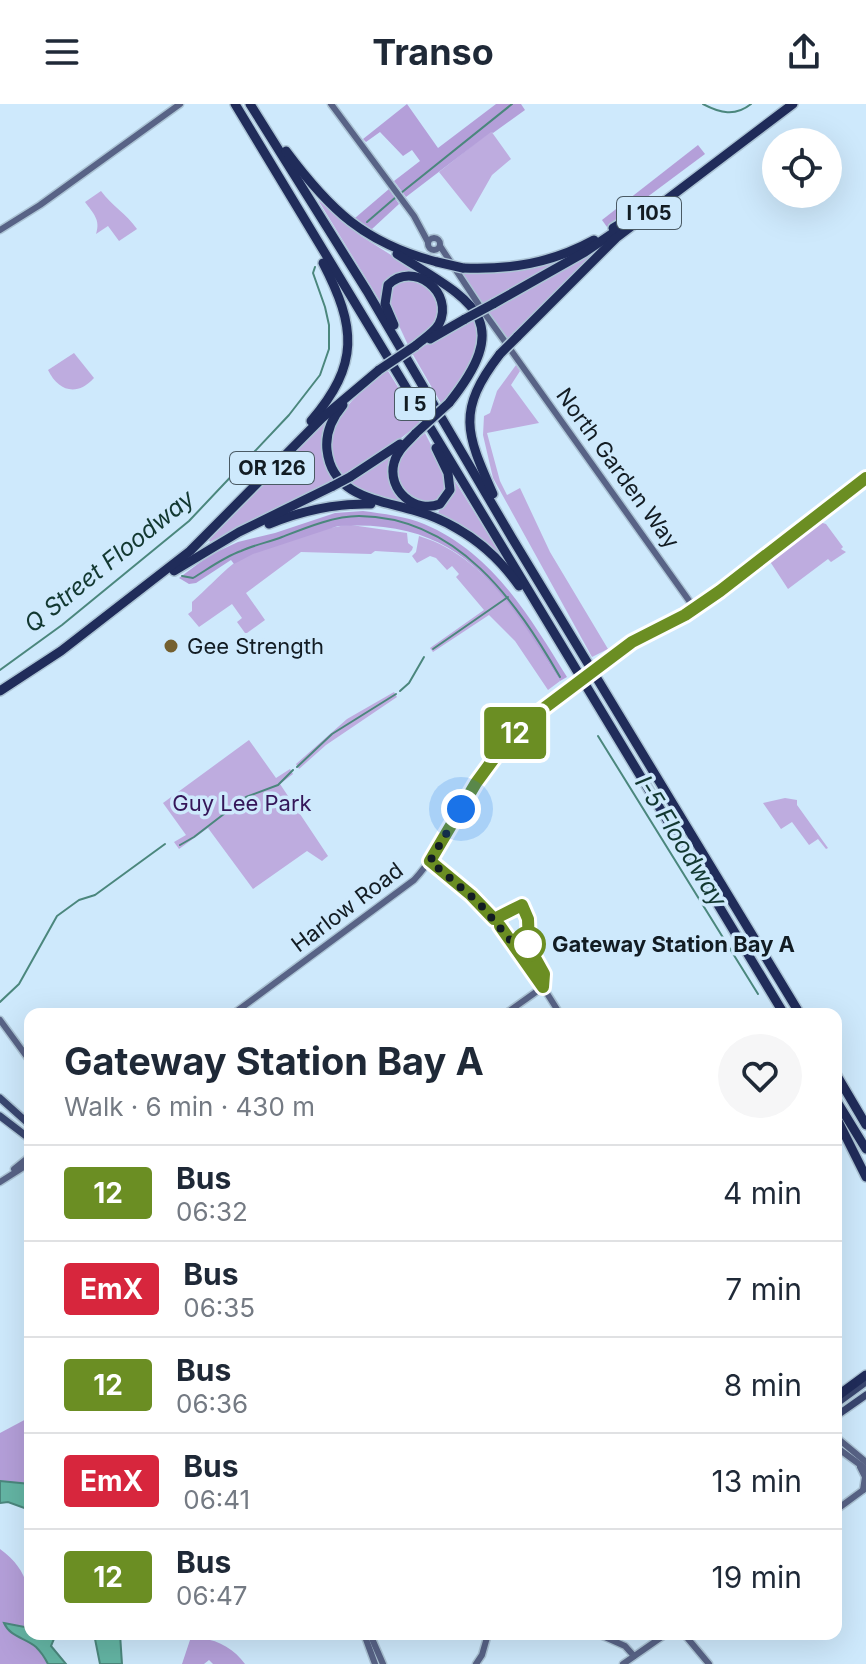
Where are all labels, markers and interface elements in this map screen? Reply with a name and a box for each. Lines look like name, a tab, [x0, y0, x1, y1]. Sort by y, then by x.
icon: menu	[40, 30, 84, 74]
text: Transo	[372, 30, 494, 74]
icon: share	[782, 30, 826, 74]
map controls	[762, 128, 842, 208]
button: locate	[762, 128, 842, 208]
road number: I 105	[617, 197, 681, 229]
street label: North Garden Way	[551, 383, 685, 553]
road number: I 5	[395, 388, 435, 420]
road number: OR 126	[230, 452, 314, 484]
water label: Q Street Floodway	[18, 483, 200, 638]
place label: Gee Strength	[187, 633, 324, 659]
marker: Gee Strength	[162, 637, 180, 655]
line badge: 12	[479, 707, 551, 759]
text: 12	[500, 716, 530, 750]
water label: I-5 Floodway	[629, 770, 733, 912]
your location	[441, 789, 481, 829]
park label: Guy Lee Park	[172, 790, 312, 816]
street label: Harlow Road	[286, 857, 408, 957]
marker: Gateway Station Bay A	[511, 927, 545, 961]
place label: Gateway Station Bay A	[552, 931, 795, 957]
button: heart	[718, 1034, 802, 1118]
text: Gateway Station Bay A	[64, 1038, 484, 1084]
text: Walk · 6 min · 430 m	[64, 1091, 315, 1122]
text: Bus	[176, 1160, 231, 1196]
text: 4 min	[723, 1175, 802, 1211]
text: 12	[93, 1176, 123, 1210]
text: 06:32	[176, 1196, 248, 1227]
text: Bus	[183, 1256, 239, 1292]
text: 7 min	[725, 1271, 802, 1307]
text: EmX	[80, 1272, 143, 1306]
text: 06:35	[183, 1292, 255, 1323]
text: Bus	[176, 1352, 231, 1388]
text: 8 min	[724, 1367, 802, 1403]
text: 12	[93, 1368, 123, 1402]
text: 06:36	[176, 1388, 248, 1419]
text: Bus	[183, 1448, 239, 1484]
text: 13 min	[712, 1463, 802, 1499]
text: EmX	[80, 1464, 143, 1498]
text: 06:41	[183, 1484, 250, 1515]
text: Bus	[176, 1544, 231, 1580]
text: 19 min	[711, 1559, 802, 1595]
text: 12	[93, 1560, 123, 1594]
text: 06:47	[176, 1580, 248, 1611]

